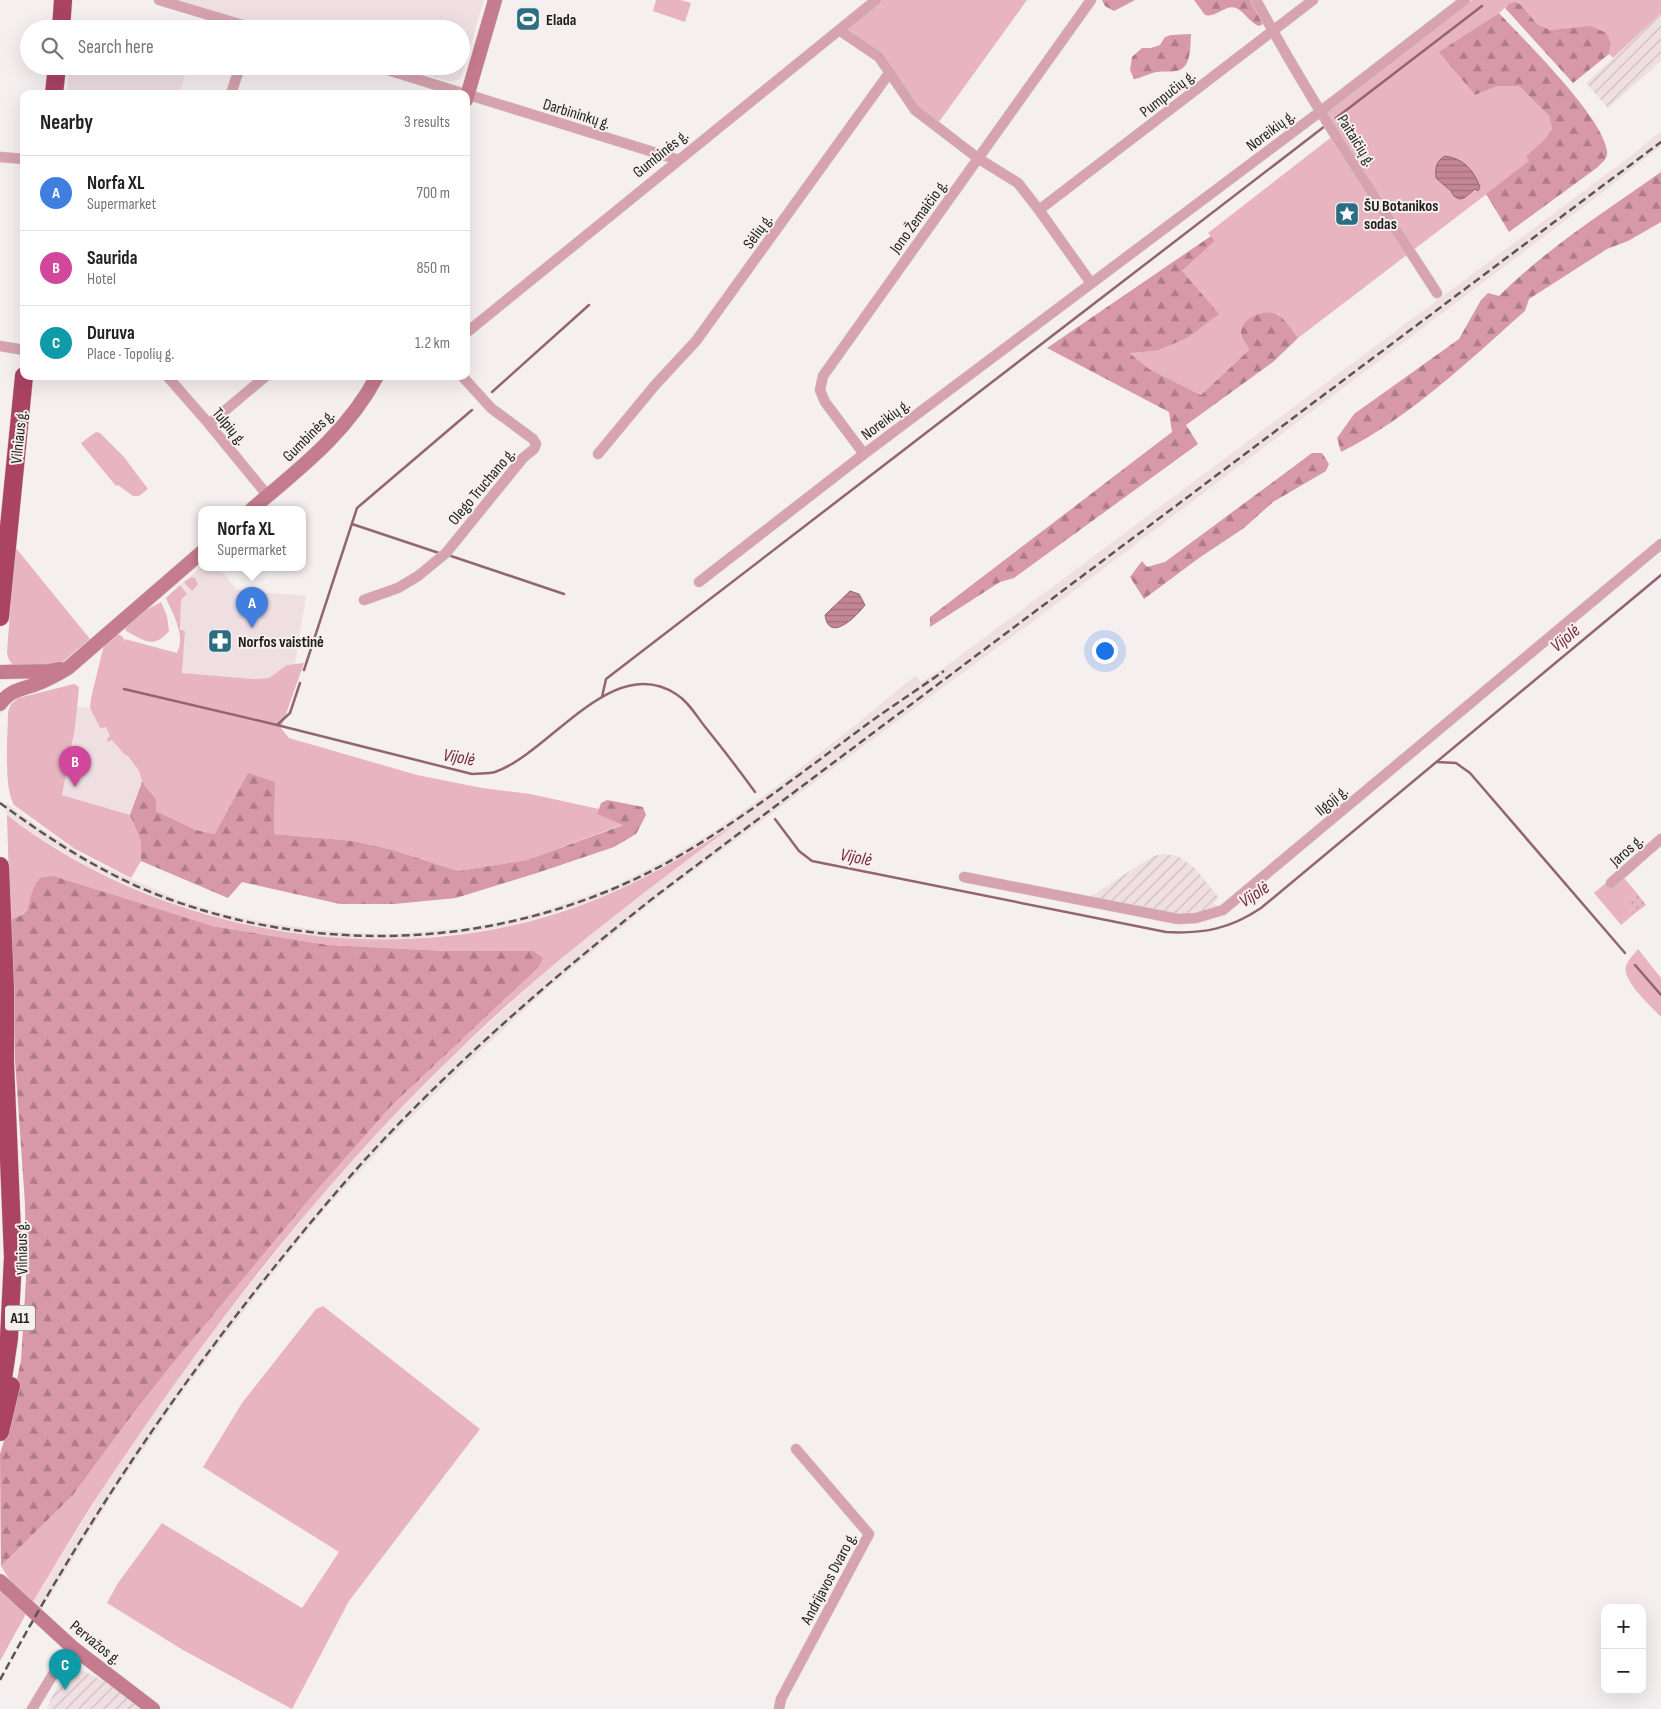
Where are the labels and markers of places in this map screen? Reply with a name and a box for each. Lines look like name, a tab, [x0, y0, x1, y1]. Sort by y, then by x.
sports icon: Elada	[515, 6, 541, 32]
place label: Elada	[546, 11, 576, 30]
place label: ŠU Botanikos sodas	[1364, 197, 1438, 234]
place icon: ŠU Botanikos sodas	[1334, 201, 1360, 227]
pin: A	[236, 587, 268, 628]
pharmacy icon: Norfos vaistinė	[207, 628, 233, 654]
place label: Norfos vaistinė	[238, 633, 324, 652]
pin: B	[59, 746, 91, 787]
pin: C	[49, 1649, 81, 1690]

